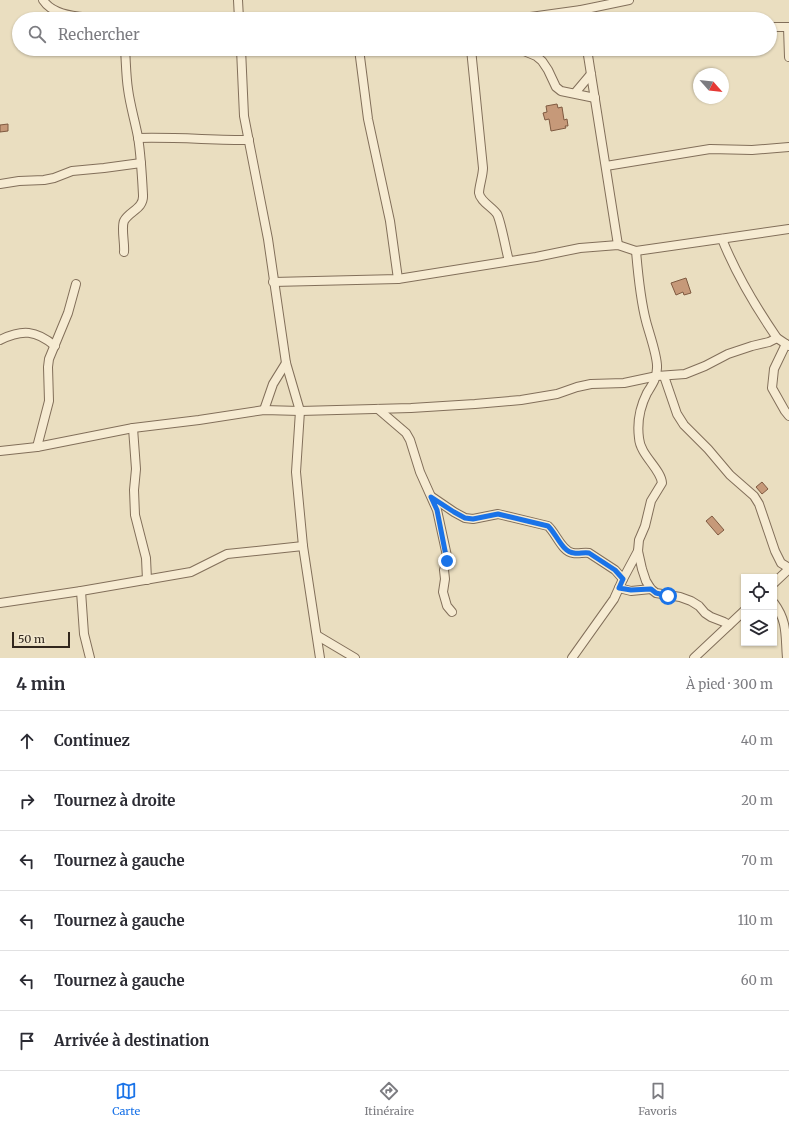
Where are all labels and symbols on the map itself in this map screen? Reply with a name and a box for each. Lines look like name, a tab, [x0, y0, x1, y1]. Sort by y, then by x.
north arrow	[693, 68, 729, 104]
route end	[438, 552, 456, 570]
route start	[659, 587, 677, 605]
scale bar	[12, 630, 70, 649]

